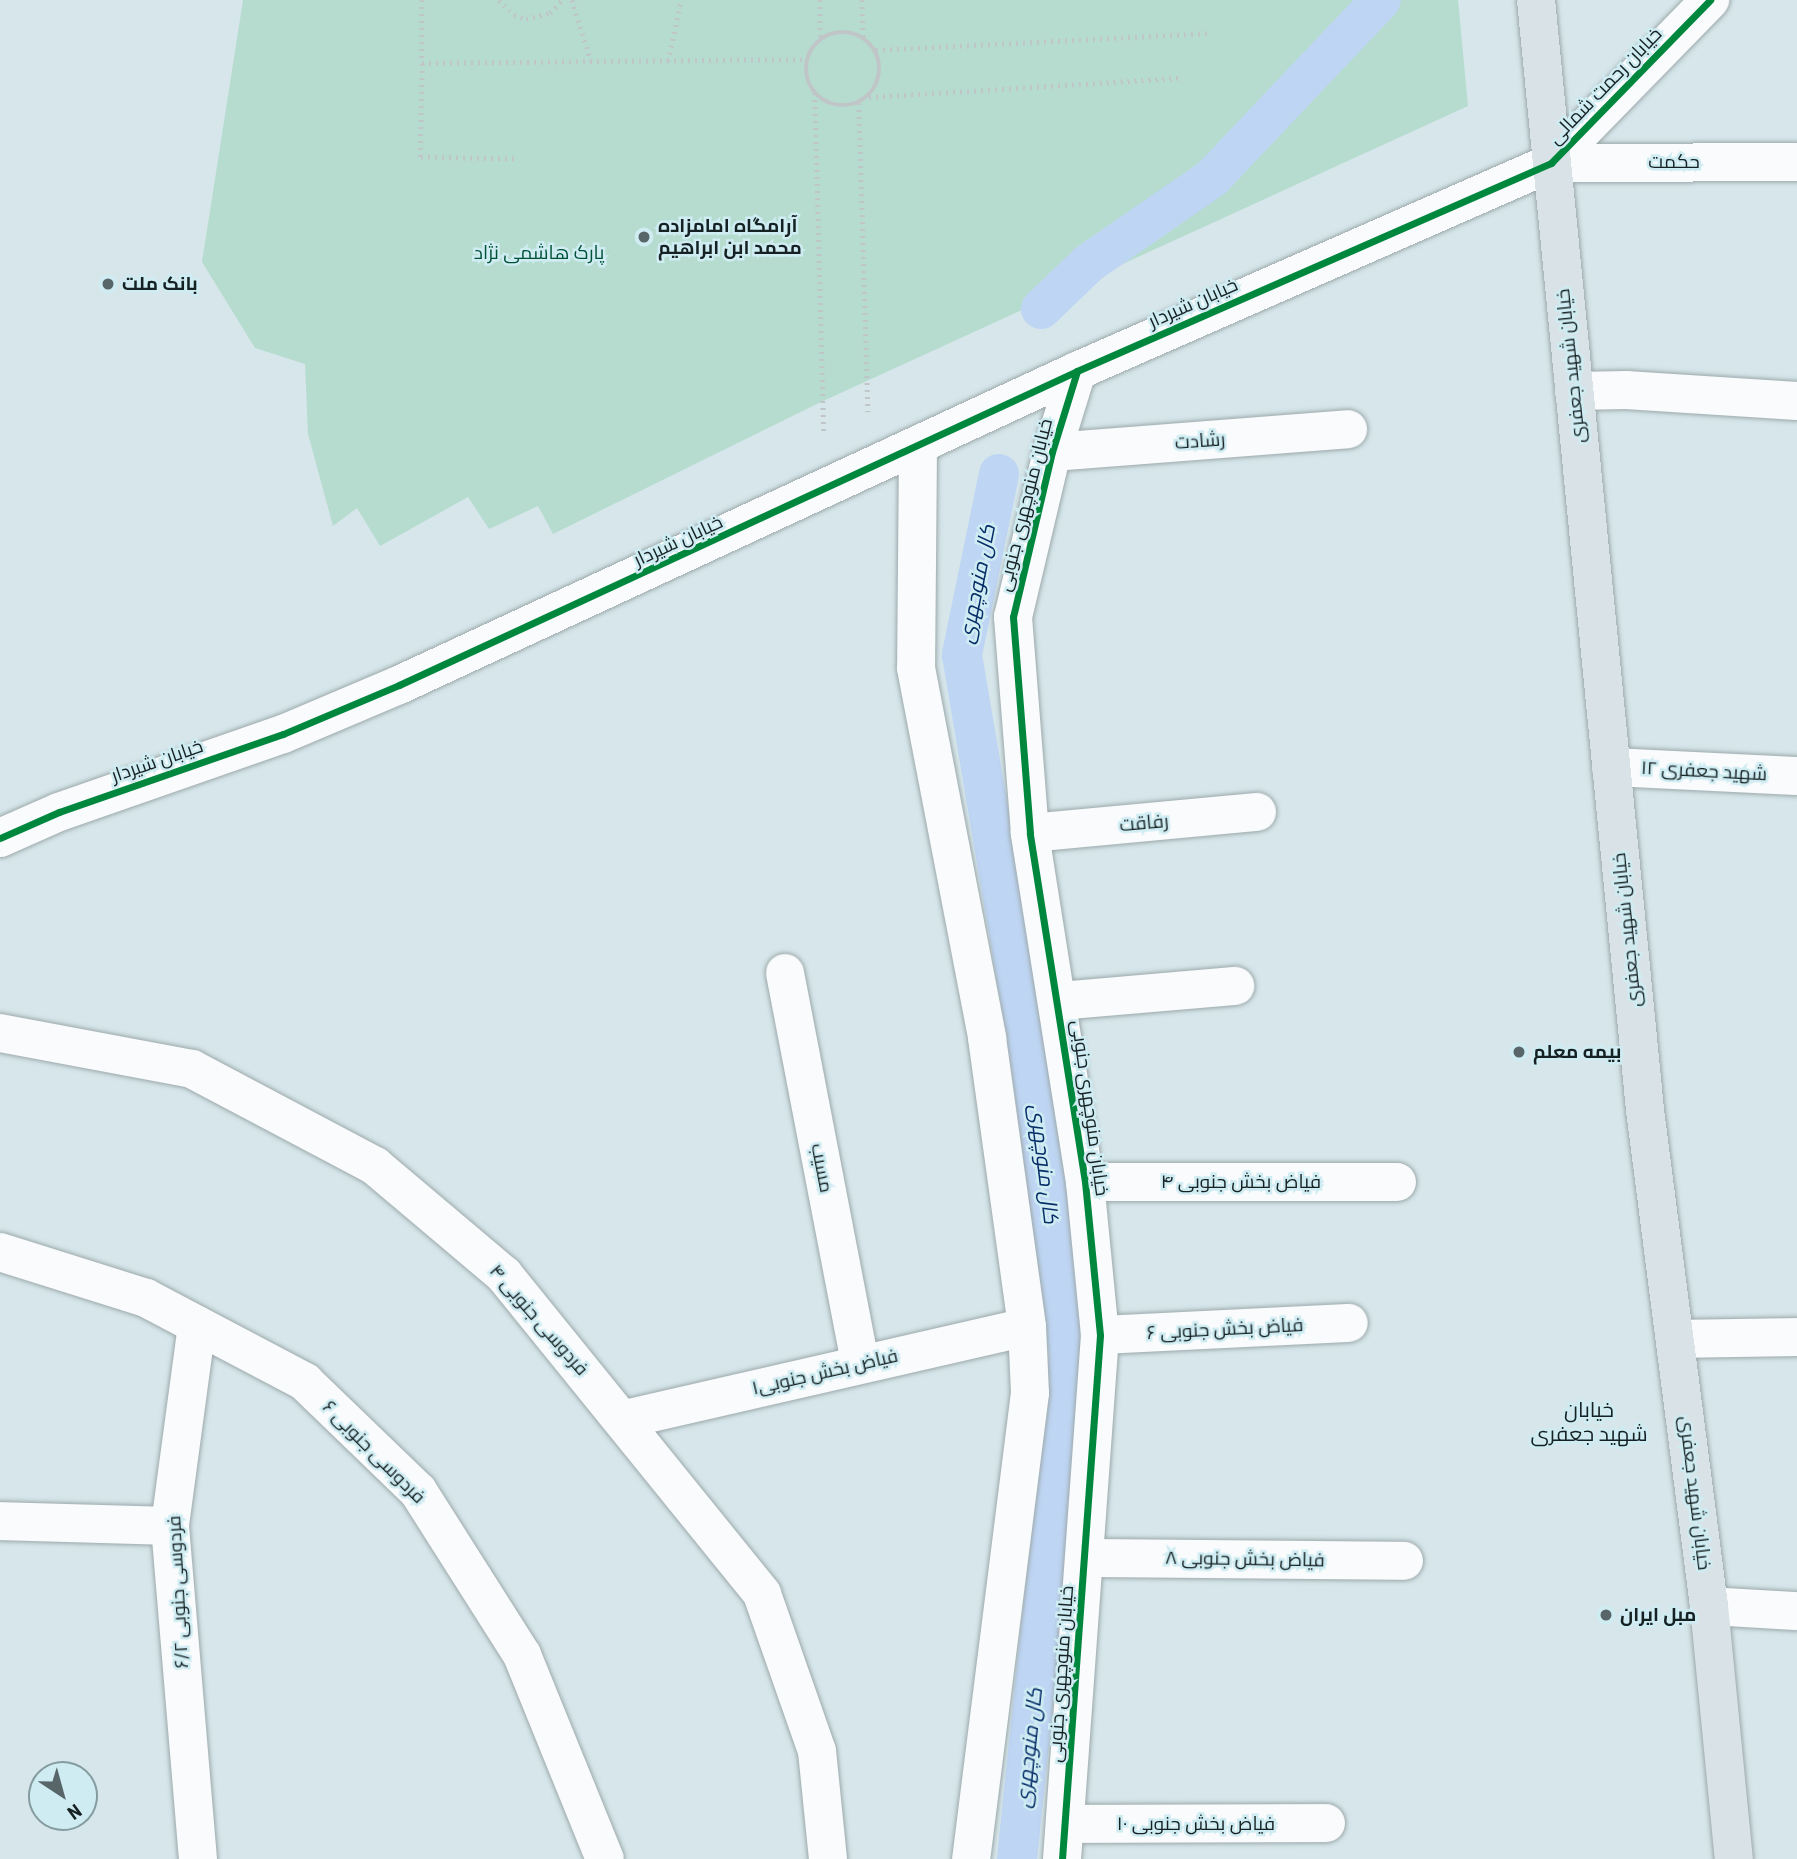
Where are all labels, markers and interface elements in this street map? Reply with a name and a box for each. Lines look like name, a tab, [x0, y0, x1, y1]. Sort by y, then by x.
street label: خیابان رحمت شمالی	[1543, 23, 1667, 149]
street label: حکمت	[1648, 151, 1700, 173]
place label: آرامگاه امامزاده محمد ابن ابراهیم	[658, 215, 802, 259]
marker: آرامگاه امامزاده محمد ابن ابراهیم	[636, 229, 652, 245]
park label: پارک هاشمی نژاد	[474, 242, 604, 264]
place label: بانک ملت	[122, 273, 198, 295]
street label: خیابان شیردار	[1145, 273, 1241, 333]
marker: بانک ملت	[100, 276, 116, 292]
street label: خیابان شهید جعفری	[1552, 288, 1590, 444]
street label: خیابان منوچهری جنوبی	[992, 416, 1058, 594]
street label: رشادت	[1174, 428, 1226, 454]
street label: خیابان شیردار	[630, 510, 726, 572]
water label: کال منوچهری	[953, 522, 1001, 646]
street label: خیابان شیردار	[108, 735, 206, 787]
street label: شهید جعفری ۱۲	[1640, 756, 1768, 786]
street label: رفاقت	[1119, 809, 1169, 837]
street label: خیابان شهید جعفری	[1608, 852, 1646, 1008]
street label: خیابان منوچهری جنوبی	[1066, 1019, 1114, 1197]
place label: بیمه معلم	[1533, 1041, 1621, 1063]
marker: بیمه معلم	[1511, 1044, 1527, 1060]
water label: کال منوچهری	[1024, 1103, 1064, 1225]
street label: مسیب	[806, 1141, 838, 1195]
street label: فیاض بخش جنوبی ۴	[1161, 1171, 1321, 1193]
street label: فردوسی جنوبی ۴	[485, 1260, 593, 1380]
street label: فیاض بخش جنوبی ۶	[1146, 1314, 1304, 1344]
street label: فیاض بخش جنوبی۱	[750, 1344, 900, 1400]
street label: فردوسی جنوبی ۶	[318, 1396, 430, 1508]
district label: خیابان شهید جعفری	[1530, 1397, 1648, 1447]
street label: خیابان شهید جعفری	[1674, 1415, 1716, 1571]
street label: فردوسی جنوبی ۶/۲	[163, 1515, 193, 1669]
street label: فیاض بخش جنوبی ۸	[1165, 1546, 1325, 1572]
street label: خیابان منوچهری جنوبی	[1043, 1585, 1079, 1763]
place label: مبل ایران	[1620, 1604, 1696, 1626]
marker: مبل ایران	[1598, 1607, 1614, 1623]
water label: کال منوچهری	[1010, 1687, 1048, 1809]
north arrow	[28, 1761, 98, 1831]
text: N	[63, 1799, 86, 1824]
street label: فیاض بخش جنوبی ۱۰	[1117, 1813, 1275, 1835]

